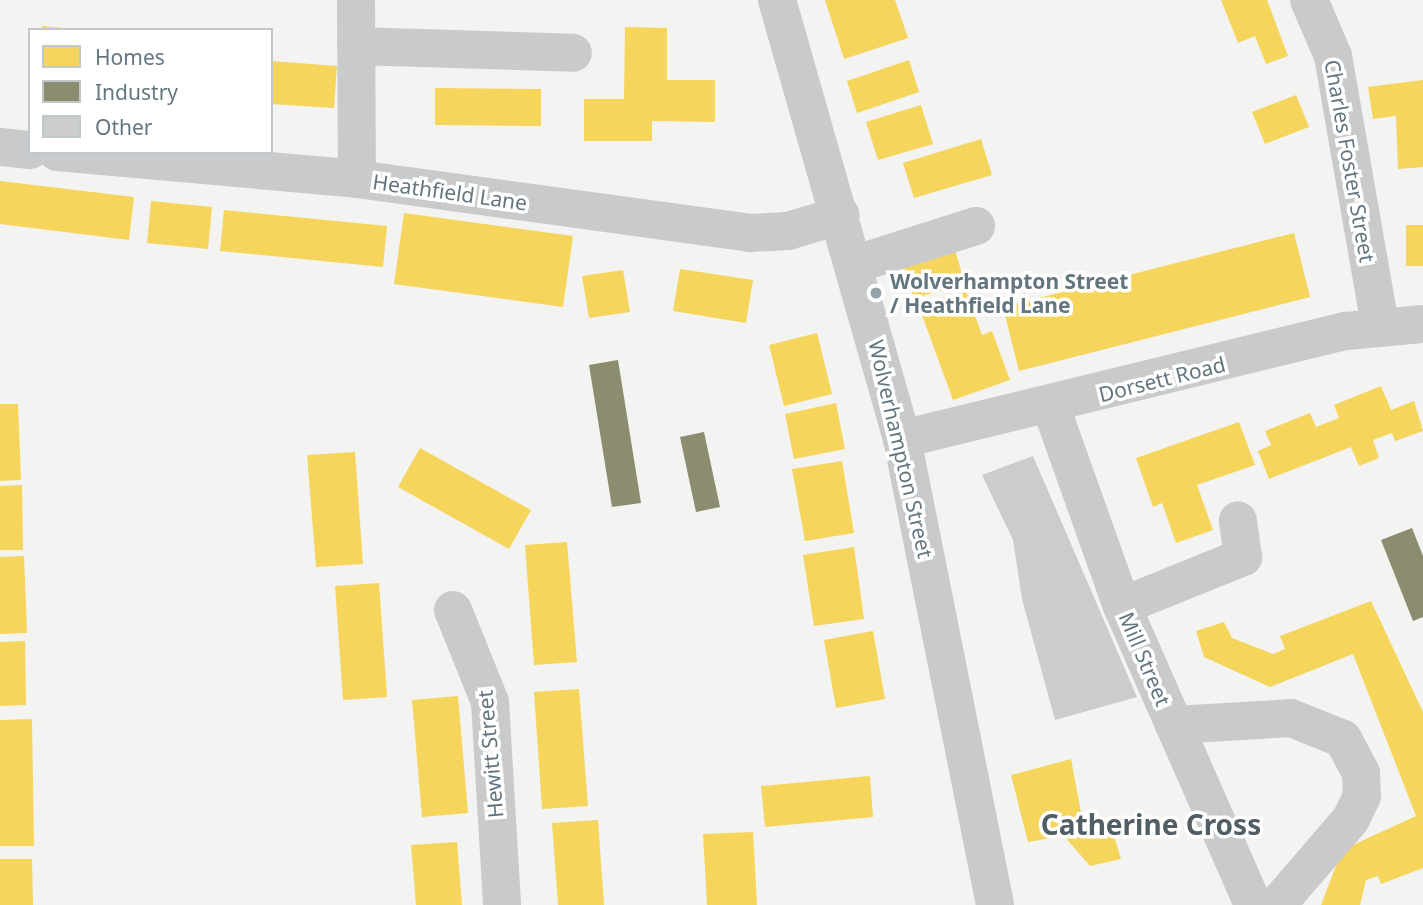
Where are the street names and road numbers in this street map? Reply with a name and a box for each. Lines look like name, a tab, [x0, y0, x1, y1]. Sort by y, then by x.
street label: Charles Foster Street	[1320, 58, 1380, 264]
street label: Heathfield Lane	[371, 169, 529, 215]
street label: Wolverhampton Street	[864, 337, 938, 561]
street label: Dorsett Road	[1096, 351, 1228, 407]
street label: Mill Street	[1114, 608, 1176, 710]
street label: Hewitt Street	[472, 689, 508, 819]

